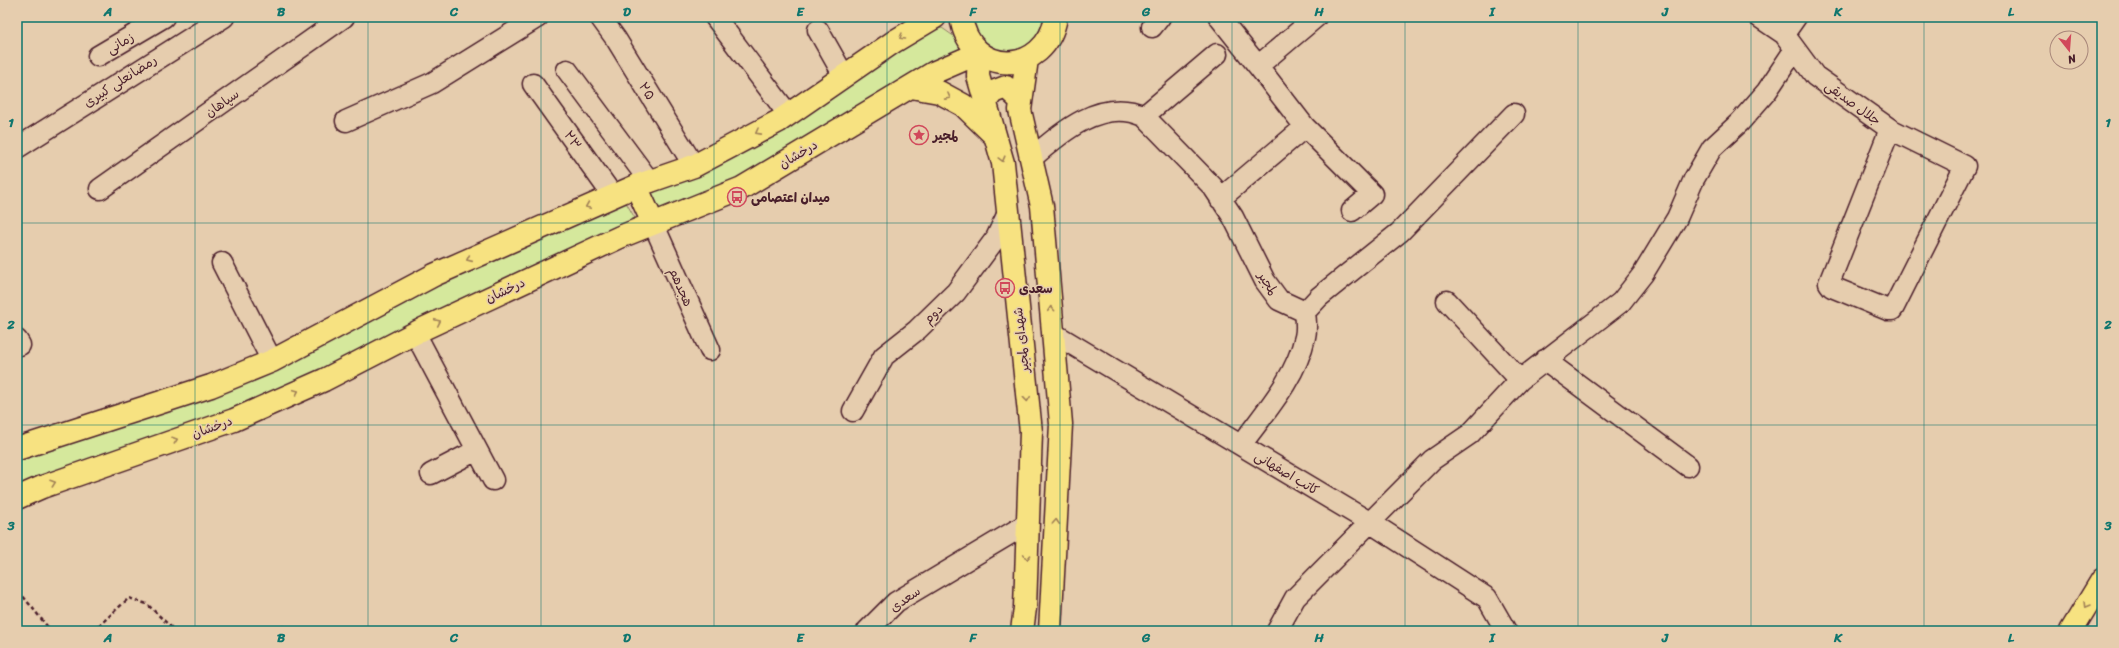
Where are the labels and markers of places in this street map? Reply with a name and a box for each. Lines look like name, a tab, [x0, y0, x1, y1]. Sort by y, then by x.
place icon: لمجیر	[908, 124, 930, 146]
place label: لمجیر	[931, 124, 958, 147]
bus stop icon: میدان اعتصامی	[726, 186, 748, 208]
place label: میدان اعتصامی	[751, 186, 830, 209]
bus stop icon: سعدی	[994, 277, 1016, 299]
place label: سعدی	[1019, 277, 1053, 300]

